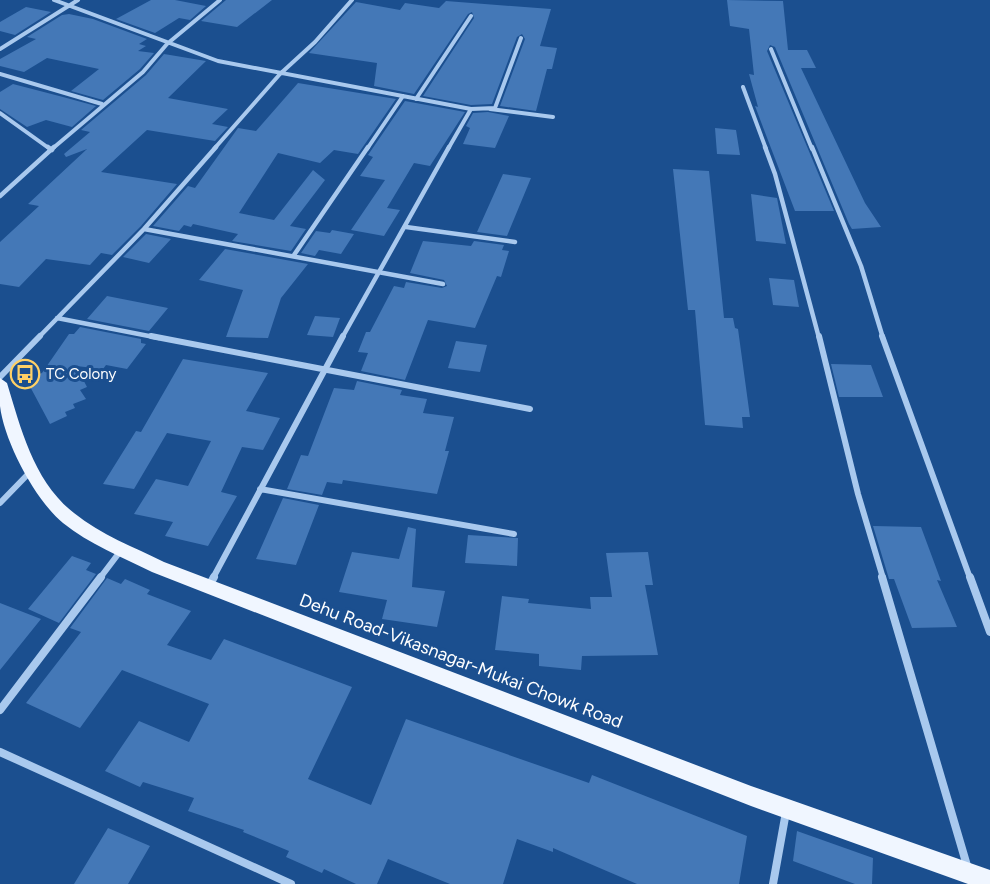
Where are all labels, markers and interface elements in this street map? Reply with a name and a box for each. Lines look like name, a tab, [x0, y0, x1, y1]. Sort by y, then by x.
bus stop icon: TC Colony	[9, 358, 41, 390]
place label: TC Colony	[46, 365, 117, 383]
street label: Dehu Road-Vikasnagar-Mukai Chowk Road	[296, 589, 626, 733]

